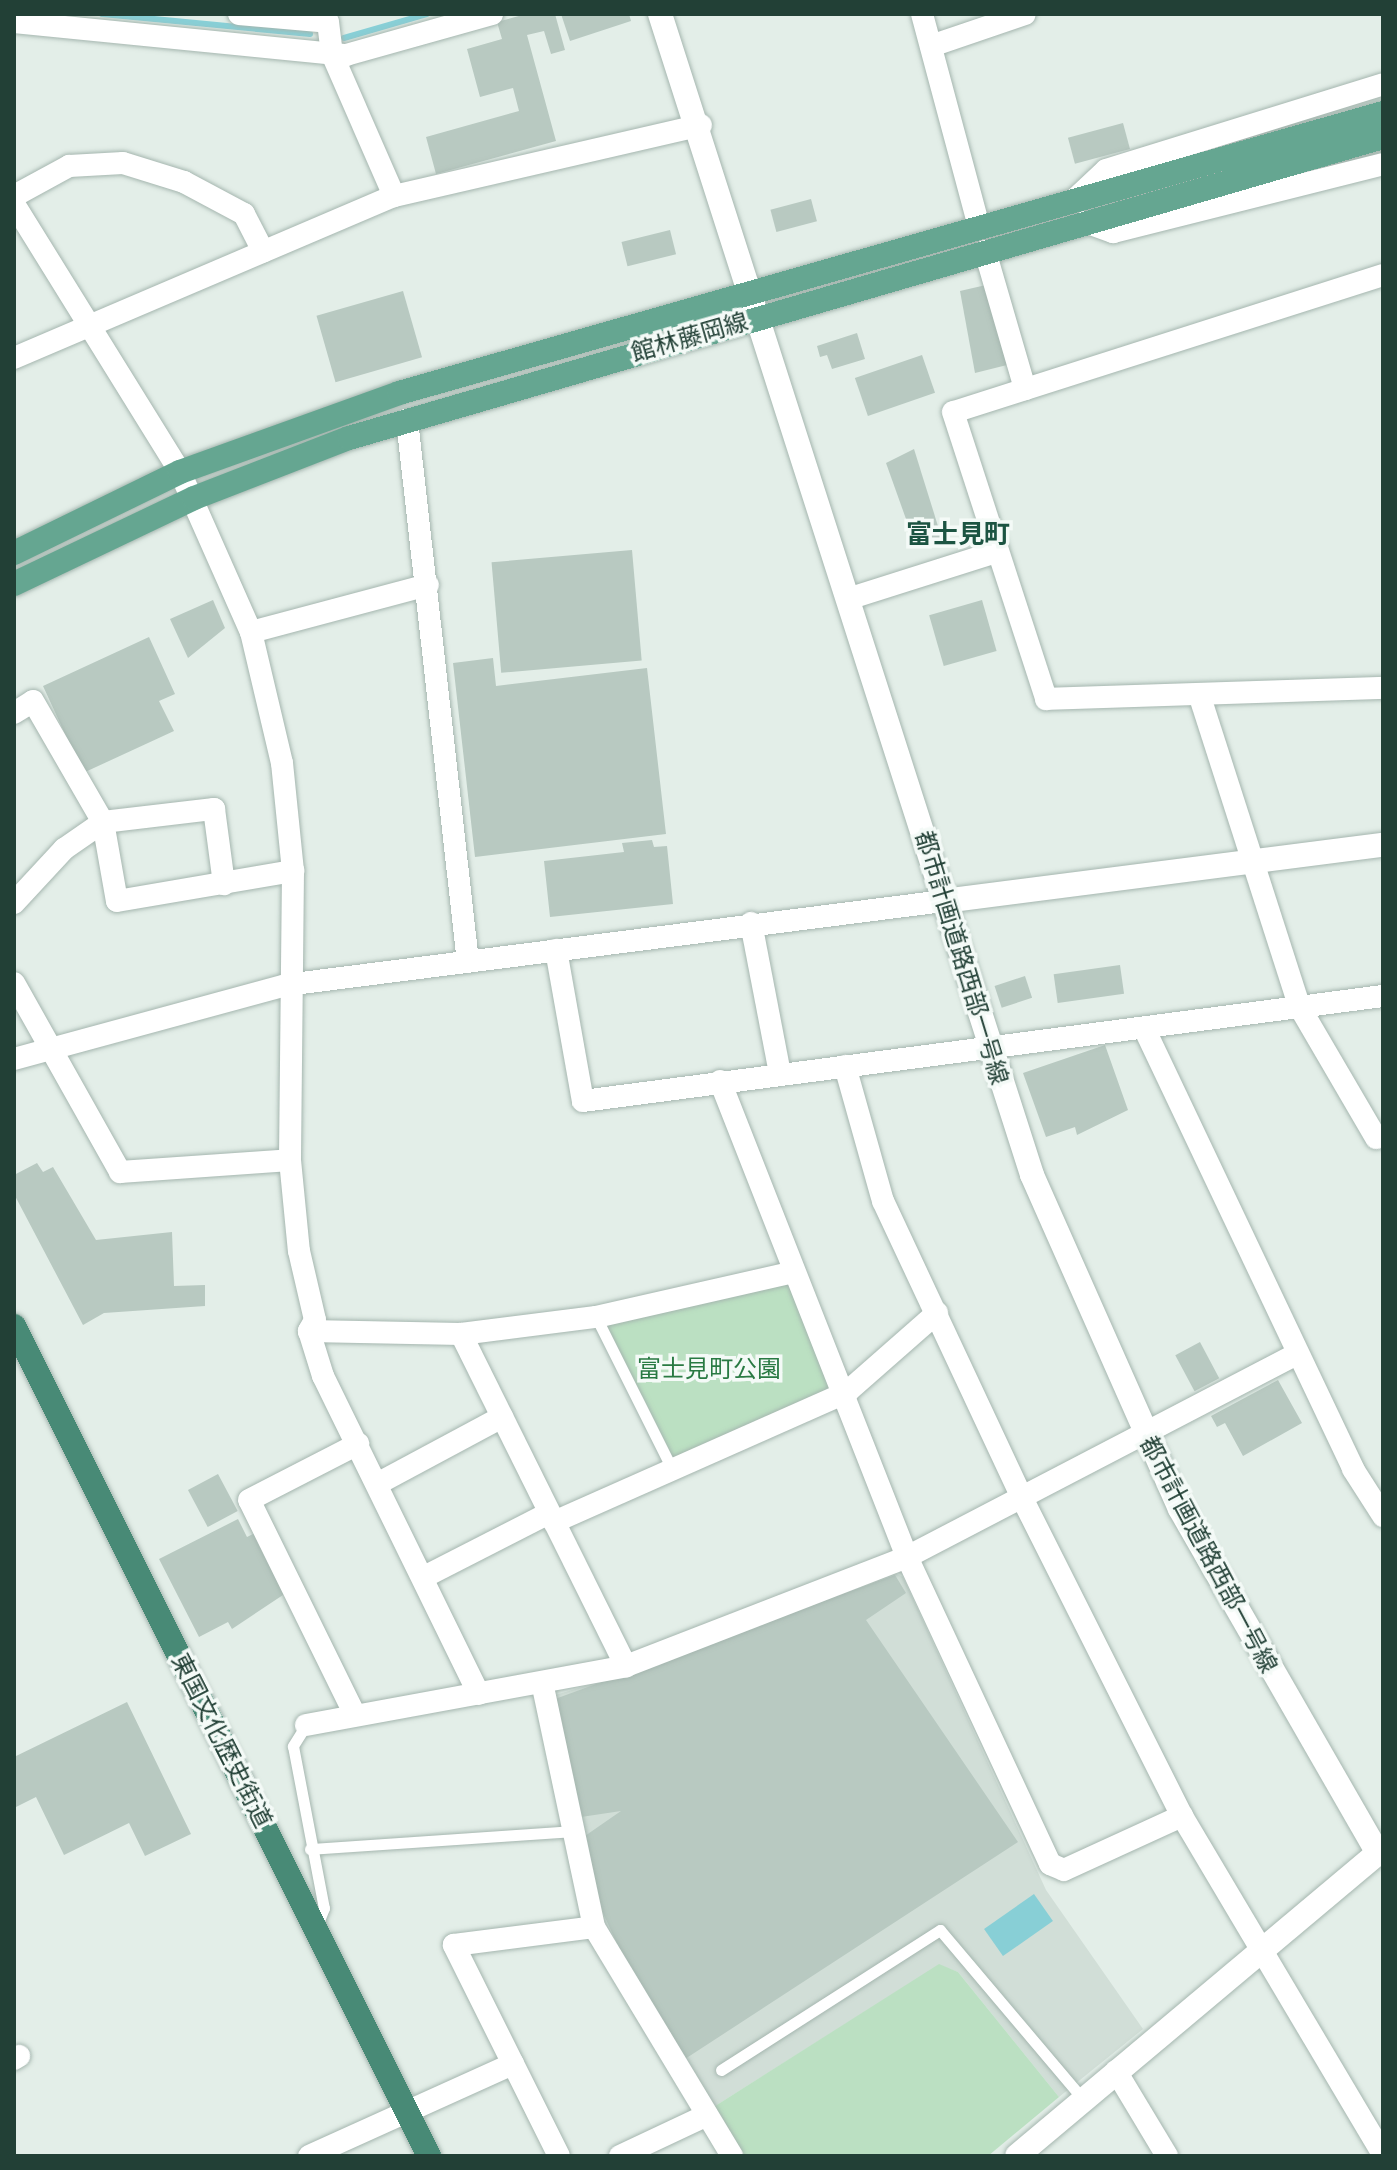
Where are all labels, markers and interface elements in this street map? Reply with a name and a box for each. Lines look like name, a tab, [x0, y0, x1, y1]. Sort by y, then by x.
street label: 館林藤岡線	[628, 308, 752, 368]
district label: 富士見町	[906, 519, 1010, 551]
street label: 都市計画道路西部一号線	[909, 828, 1013, 1088]
park label: 富士見町公園	[637, 1356, 781, 1384]
street label: 都市計画道路西部一号線	[1133, 1432, 1283, 1678]
street label: 東国文化歴史街道	[165, 1649, 277, 1833]

